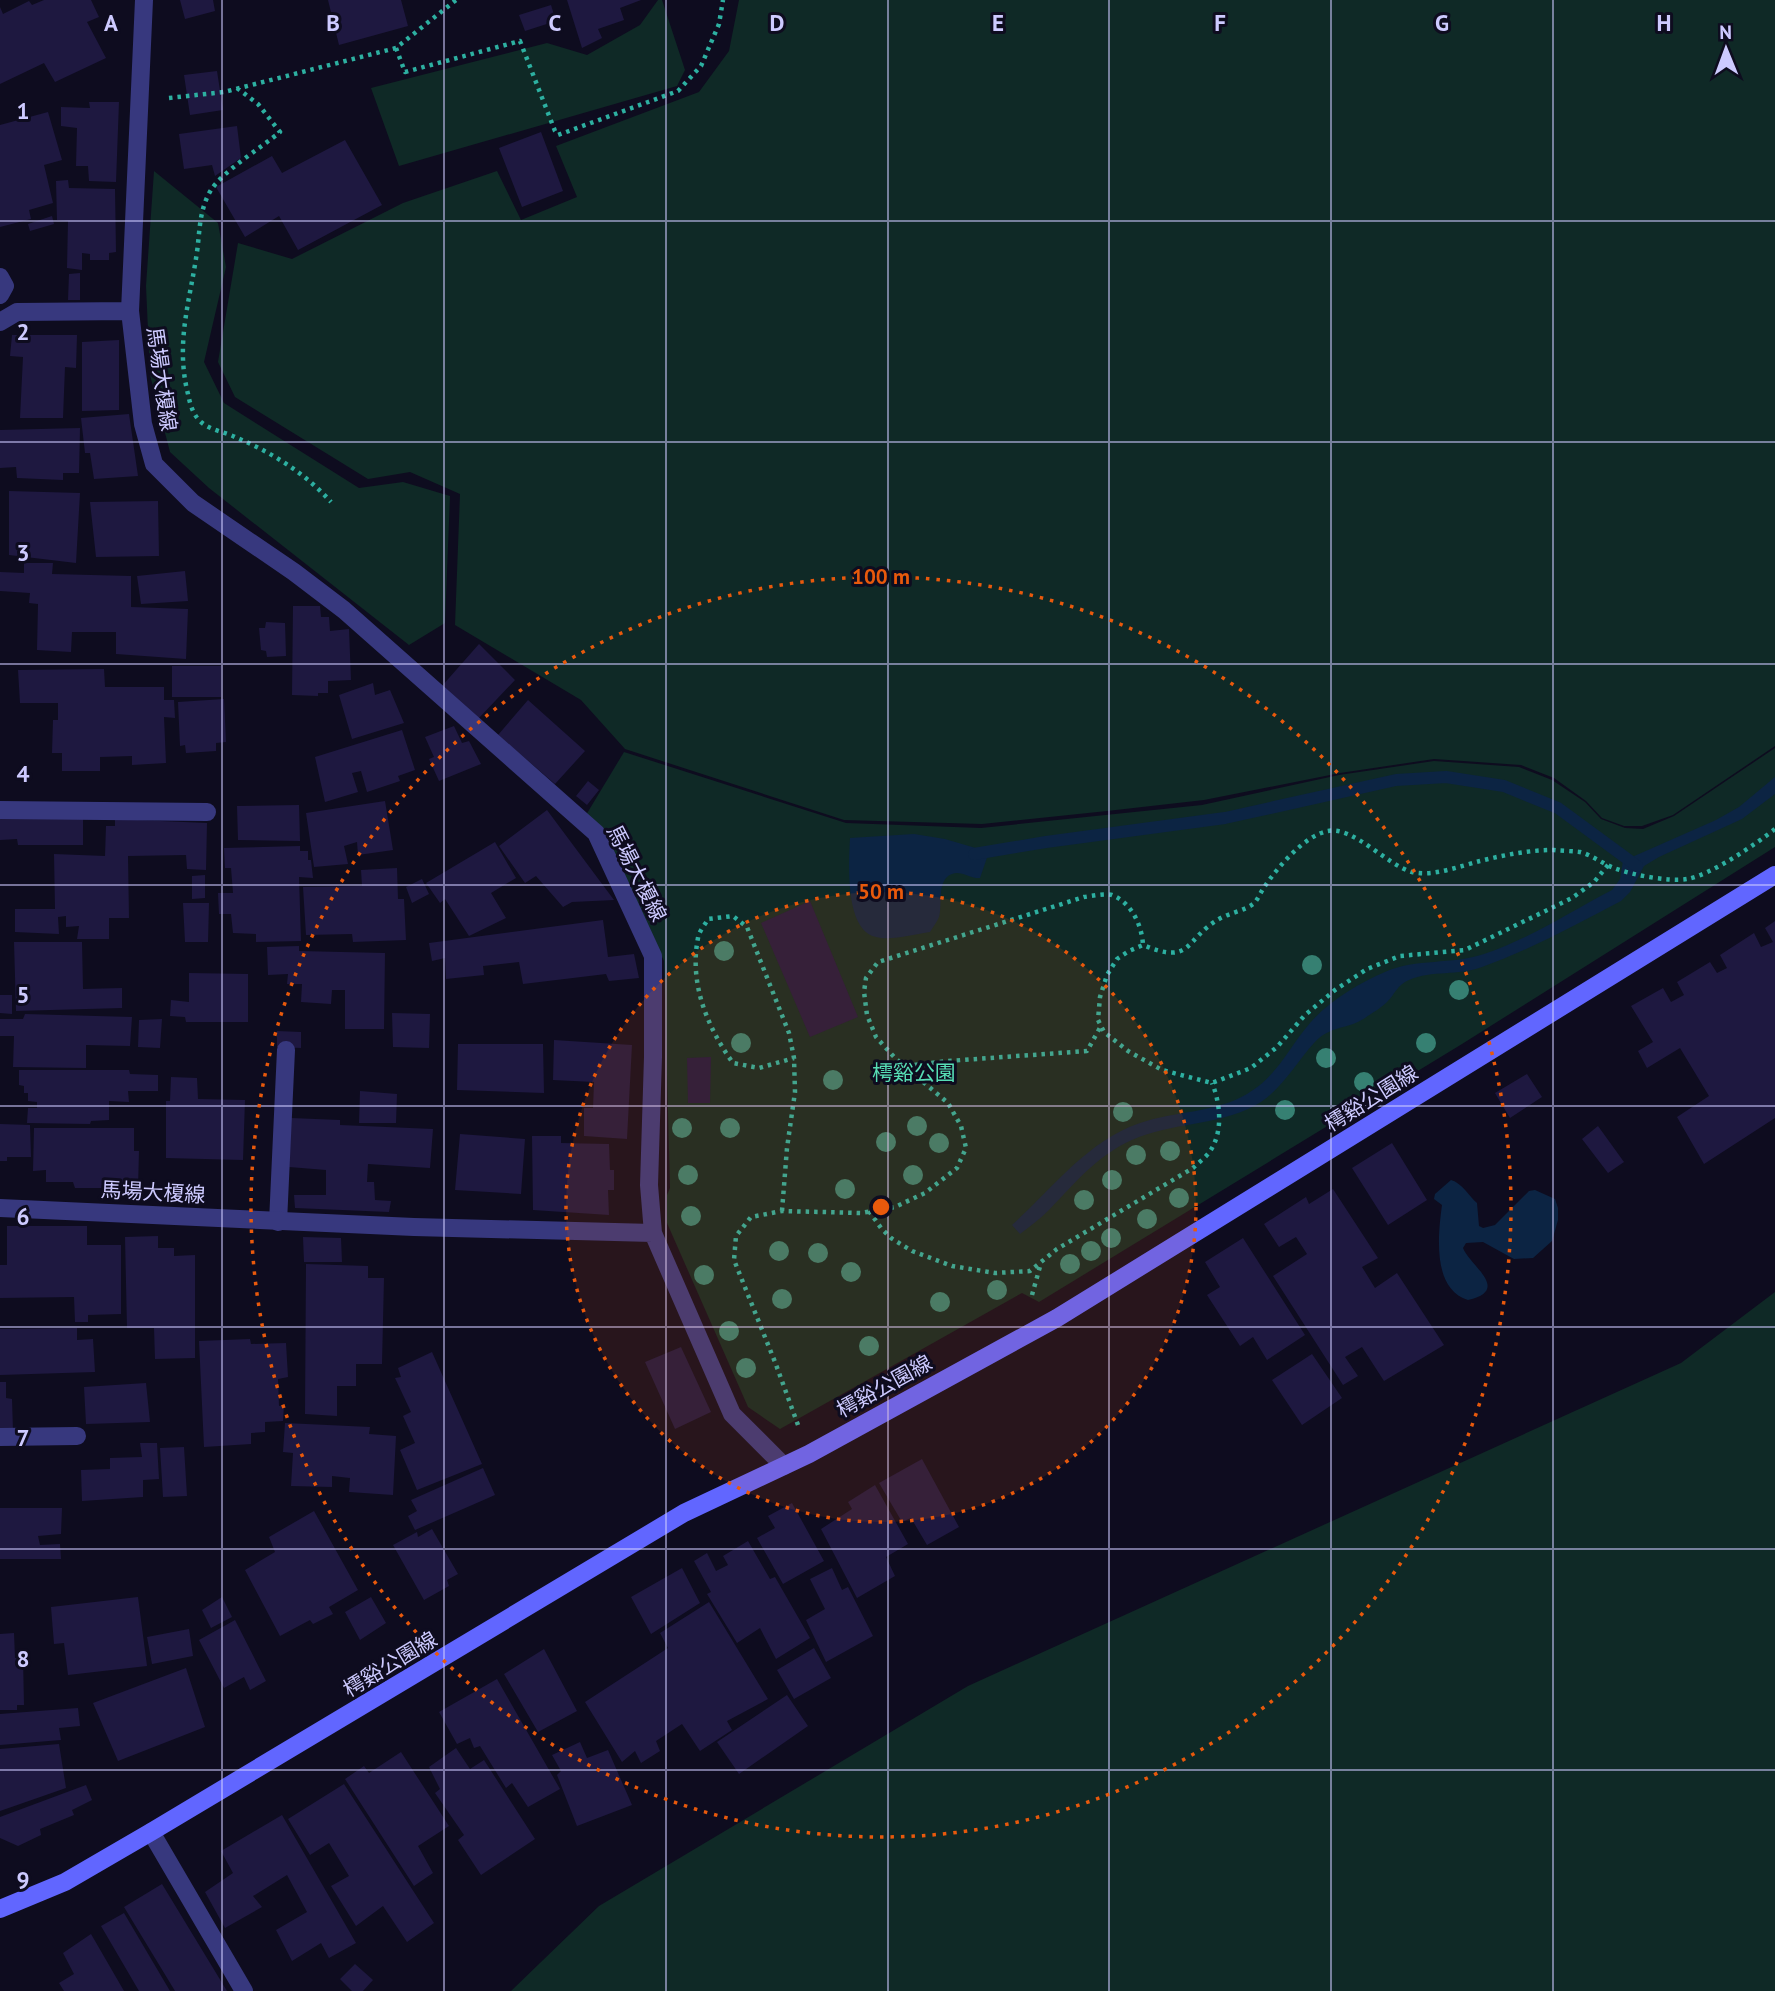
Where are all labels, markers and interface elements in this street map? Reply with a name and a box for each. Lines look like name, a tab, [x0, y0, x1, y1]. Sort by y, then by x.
text: A	[104, 8, 118, 37]
text: B	[326, 8, 340, 37]
text: C	[549, 8, 562, 37]
text: D	[770, 8, 784, 37]
text: E	[992, 8, 1004, 37]
text: F	[1214, 8, 1226, 37]
text: G	[1435, 8, 1449, 37]
text: H	[1657, 8, 1671, 37]
north arrow	[1691, 14, 1761, 84]
text: N	[1719, 20, 1732, 44]
text: 1	[16, 96, 30, 125]
text: 2	[16, 317, 30, 346]
street label: 馬場大榎線	[141, 325, 183, 433]
text: 3	[16, 538, 30, 567]
text: 100 m	[852, 563, 910, 590]
text: 4	[16, 759, 30, 788]
street label: 馬場大榎線	[601, 820, 673, 926]
text: 50 m	[858, 878, 904, 905]
text: 5	[16, 980, 30, 1009]
park label: 樗谿公園	[872, 1059, 956, 1086]
street label: 樗谿公園線	[1319, 1059, 1423, 1137]
street label: 馬場大榎線	[100, 1176, 206, 1208]
centre of rings	[869, 1195, 893, 1219]
text: 6	[16, 1202, 30, 1231]
street label: 樗谿公園線	[832, 1349, 936, 1423]
text: 7	[16, 1423, 30, 1452]
street label: 樗谿公園線	[338, 1625, 442, 1703]
text: 8	[16, 1644, 30, 1673]
text: 9	[16, 1865, 30, 1894]

